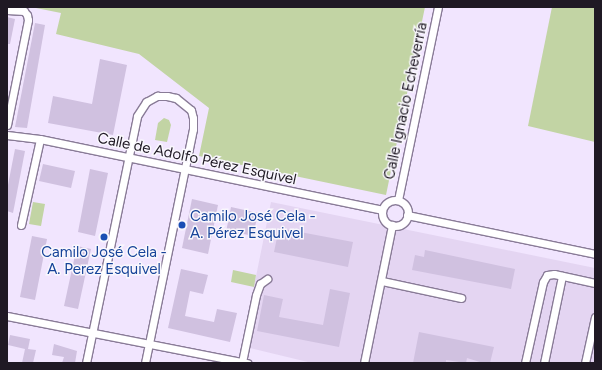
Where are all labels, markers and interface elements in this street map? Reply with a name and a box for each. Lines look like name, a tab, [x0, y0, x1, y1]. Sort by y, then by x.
street label: Calle Ignacio Echeverría	[381, 21, 431, 181]
street label: Calle de Adolfo Pérez Esquivel	[96, 129, 298, 189]
place label: Camilo José Cela - A. Pérez Esquivel	[190, 207, 316, 242]
marker: Camilo José Cela - A. Pérez Esquivel	[177, 220, 187, 230]
marker: Camilo José Cela - A. Perez Esquivel	[99, 232, 109, 242]
place label: Camilo José Cela - A. Perez Esquivel	[41, 243, 167, 278]

